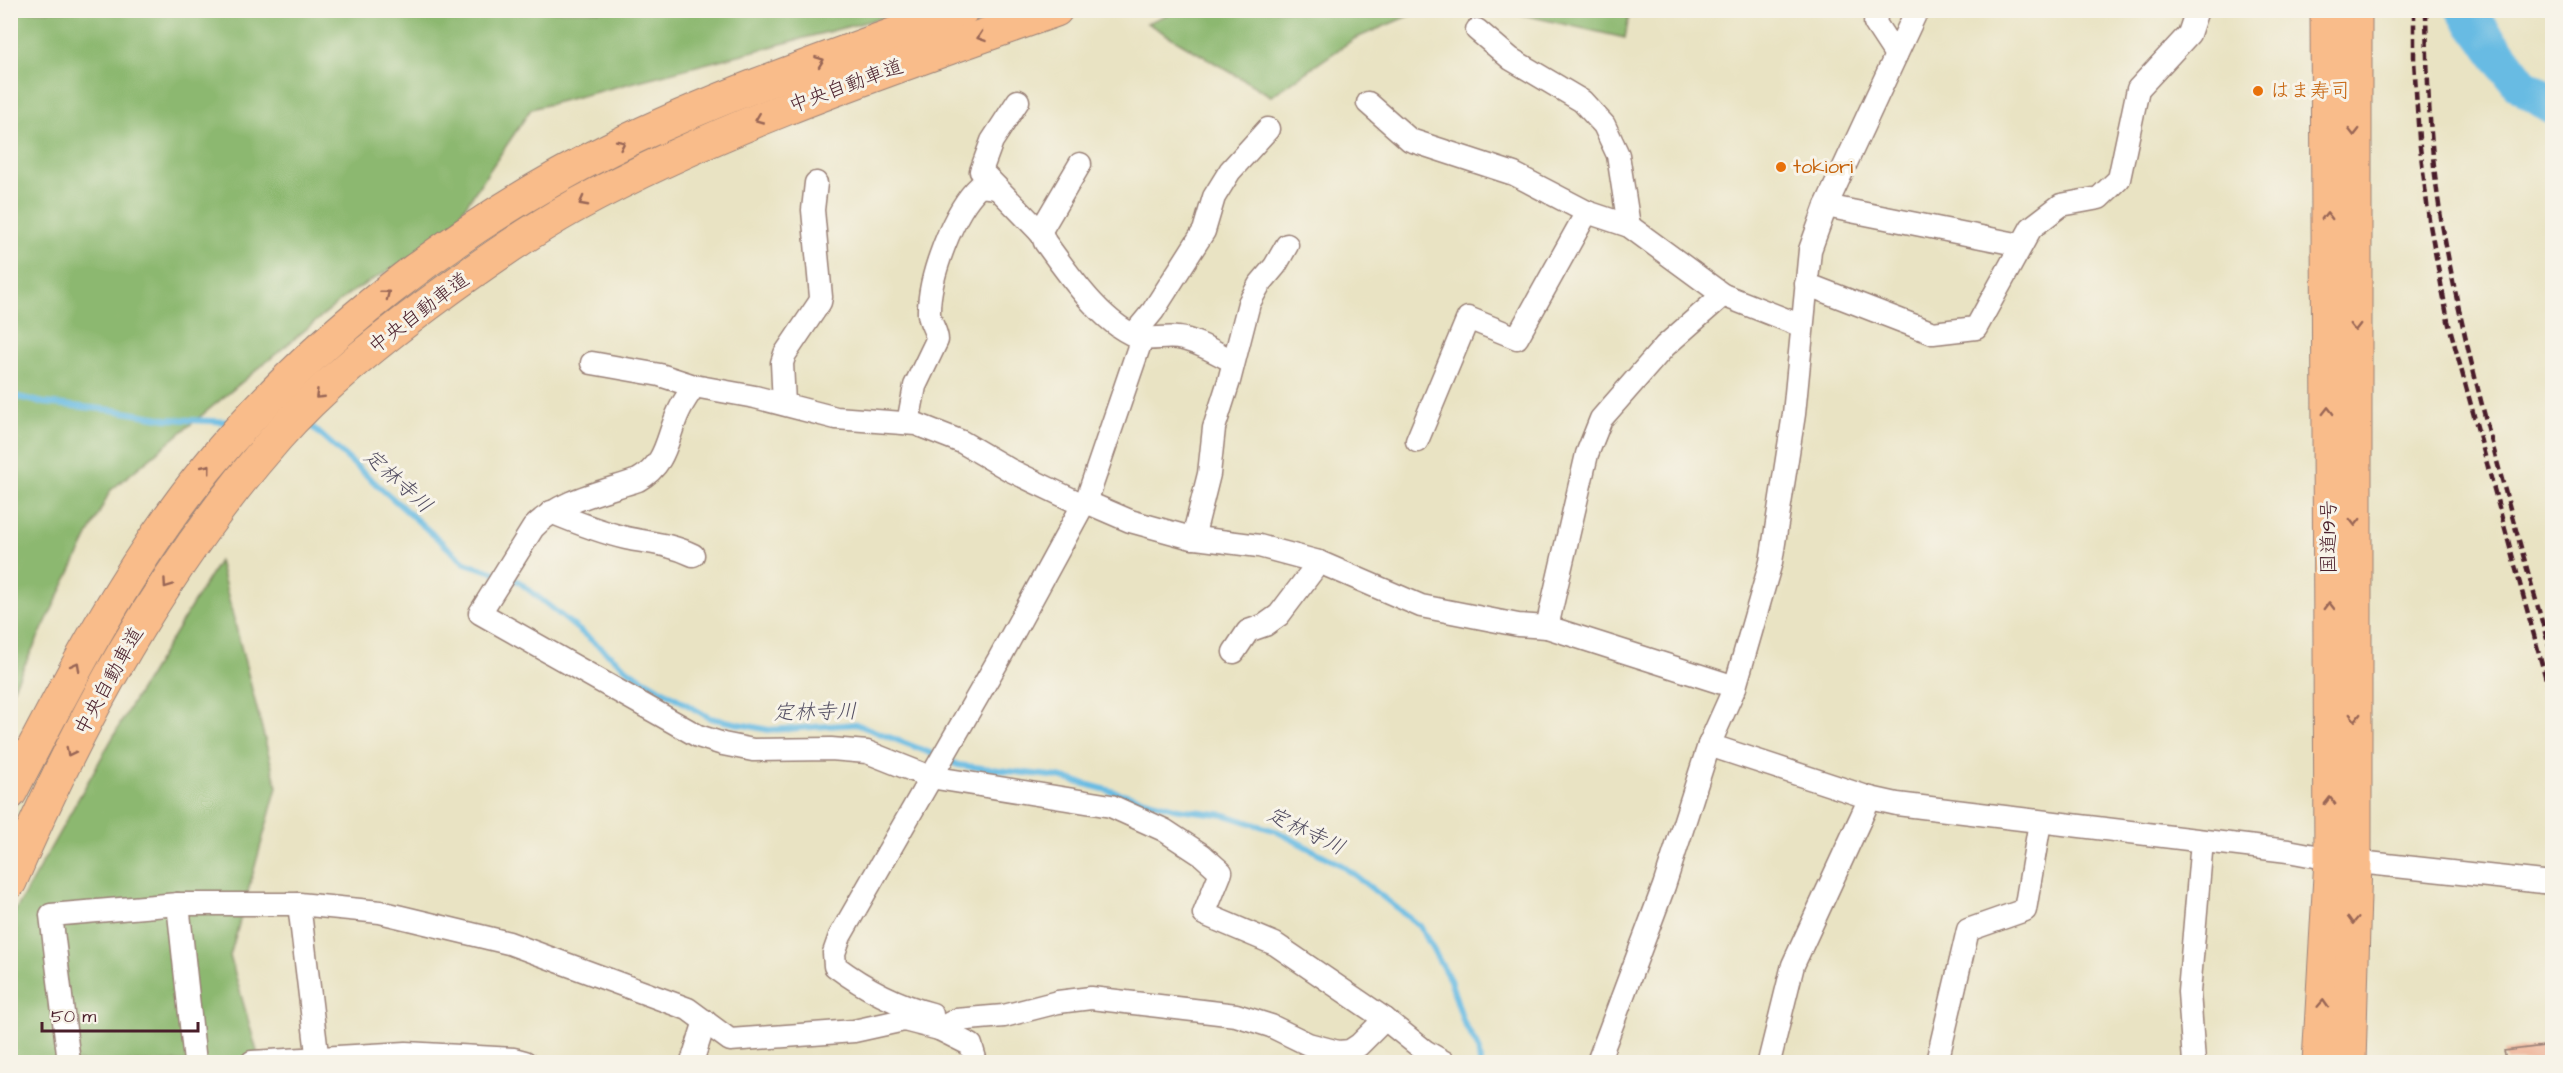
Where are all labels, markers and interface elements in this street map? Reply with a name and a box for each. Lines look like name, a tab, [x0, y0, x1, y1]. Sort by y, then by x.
one-way arrow	[977, 29, 987, 42]
street label: 中央自動車道	[785, 52, 907, 120]
one-way arrow	[814, 56, 825, 68]
place label: はま寿司	[2270, 77, 2350, 105]
marker: はま寿司	[2251, 84, 2265, 98]
one-way arrow	[755, 112, 765, 125]
one-way arrow	[2348, 127, 2360, 136]
one-way arrow	[614, 140, 625, 152]
place label: tokiori	[1793, 153, 1853, 181]
marker: tokiori	[1774, 160, 1788, 174]
one-way arrow	[578, 195, 589, 206]
one-way arrow	[2321, 211, 2333, 220]
street label: 中央自動車道	[363, 266, 475, 360]
one-way arrow	[379, 291, 390, 302]
one-way arrow	[2349, 322, 2361, 331]
one-way arrow	[315, 388, 325, 399]
one-way arrow	[2322, 406, 2334, 415]
water label: 定林寺川	[357, 442, 439, 520]
one-way arrow	[200, 464, 211, 475]
street label: 国道19号	[2315, 500, 2343, 574]
one-way arrow	[2349, 517, 2361, 526]
one-way arrow	[163, 577, 174, 588]
one-way arrow	[2323, 601, 2335, 610]
street label: 中央自動車道	[68, 622, 150, 740]
one-way arrow	[69, 662, 80, 672]
water label: 定林寺川	[773, 697, 857, 727]
one-way arrow	[2349, 712, 2361, 721]
one-way arrow	[66, 746, 77, 757]
one-way arrow	[2324, 796, 2337, 805]
water label: 定林寺川	[1262, 800, 1350, 862]
one-way arrow	[2347, 915, 2360, 924]
scale bar	[42, 995, 198, 1033]
one-way arrow	[2316, 1000, 2329, 1009]
text: 50 m	[51, 1004, 96, 1029]

